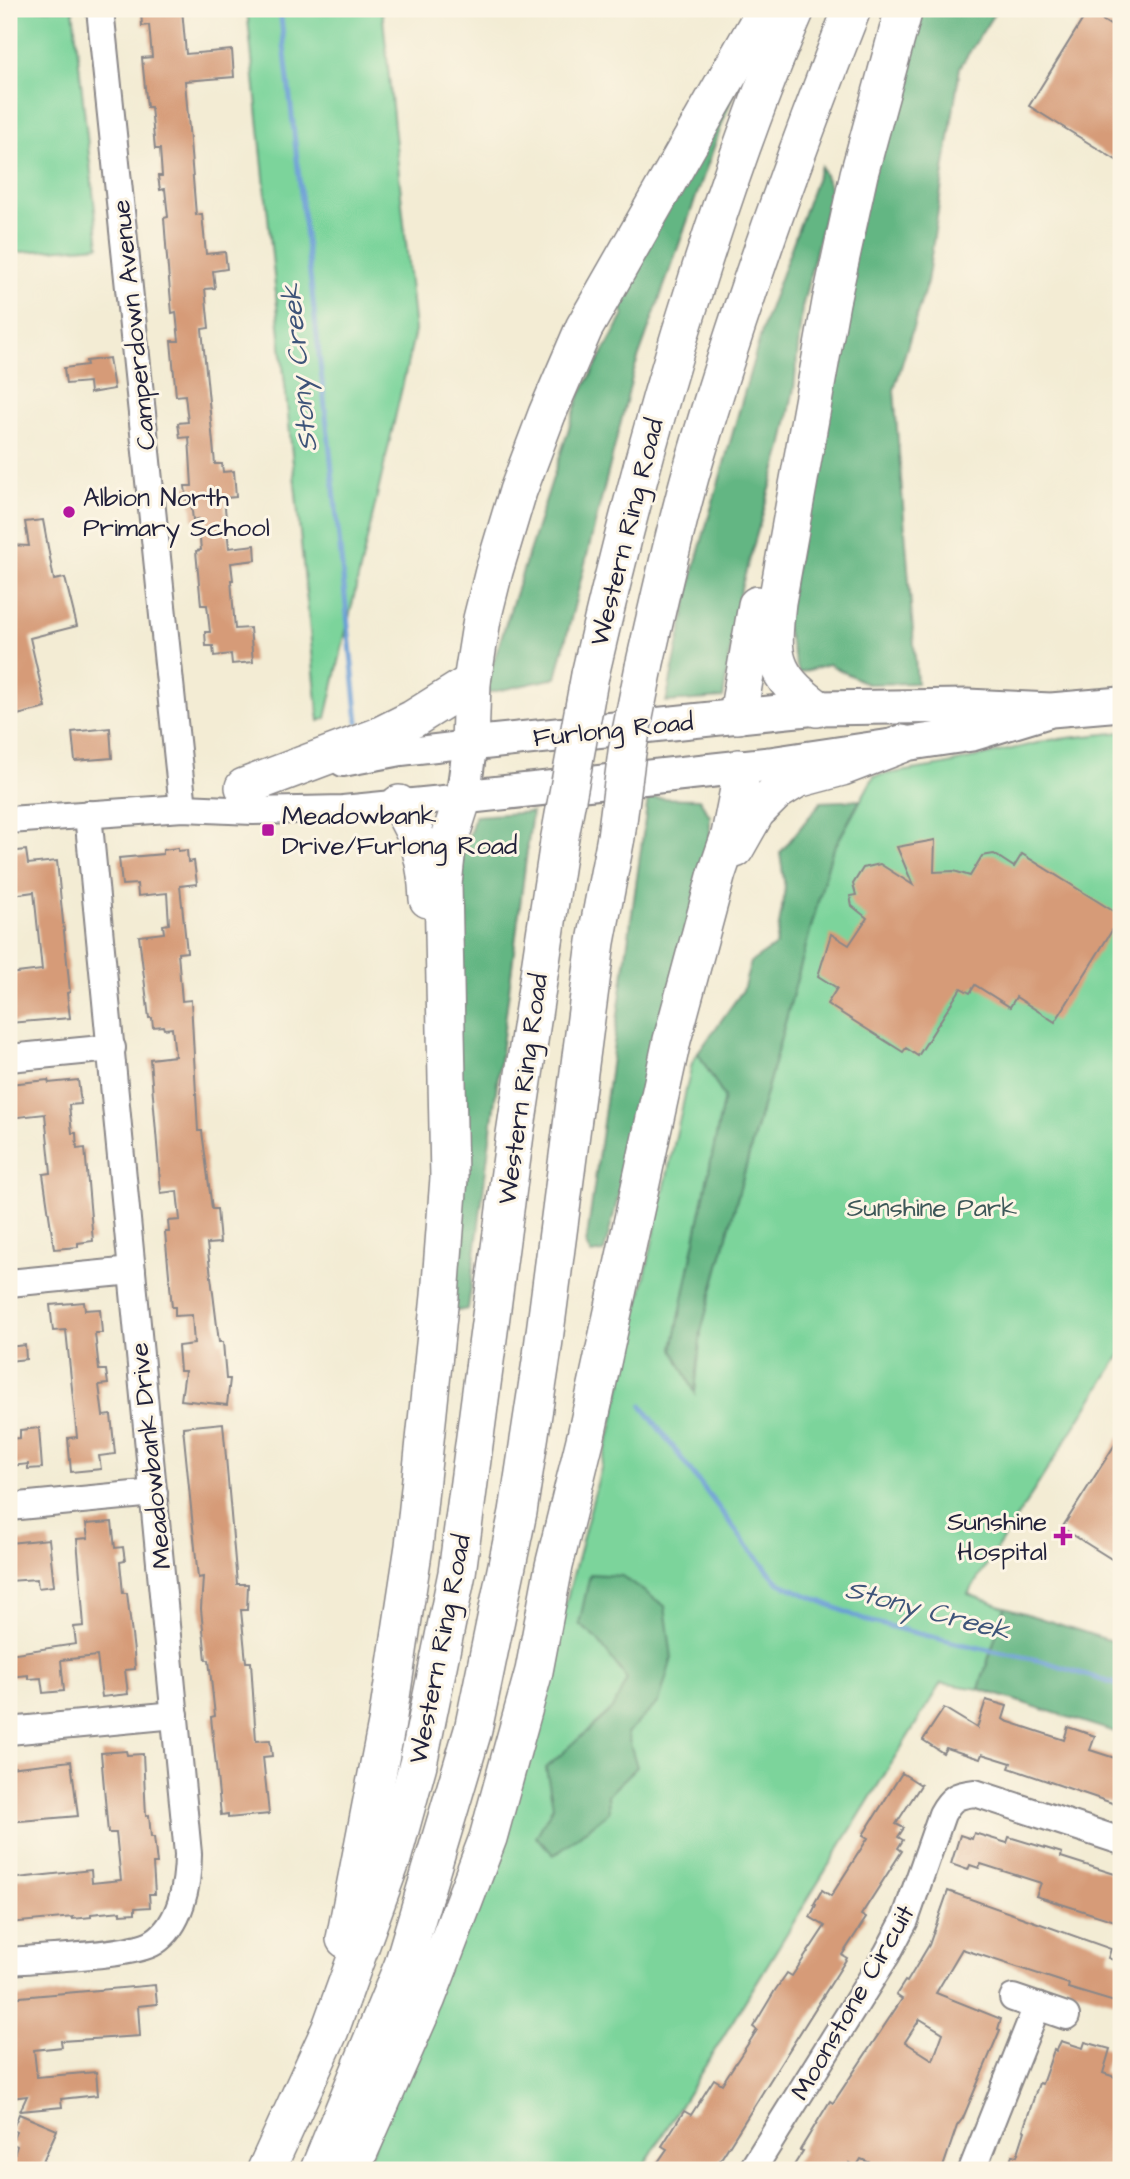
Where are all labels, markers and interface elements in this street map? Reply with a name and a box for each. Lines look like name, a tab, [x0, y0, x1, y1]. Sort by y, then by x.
street label: Camperdown Avenue	[103, 198, 165, 452]
water label: Stony Creek	[271, 281, 329, 454]
street label: Western Ring Road	[581, 415, 675, 650]
place label: Albion North Primary School	[83, 480, 270, 548]
marker: Albion North Primary School	[61, 504, 77, 520]
street label: Furlong Road	[531, 704, 695, 758]
place label: Meadowbank Drive/Furlong Road	[282, 798, 517, 866]
marker: Meadowbank Drive/Furlong Road	[260, 822, 276, 838]
street label: Western Ring Road	[489, 971, 559, 1207]
park label: Sunshine Park	[847, 1190, 1017, 1226]
street label: Meadowbank Drive	[121, 1341, 181, 1571]
place label: Sunshine Hospital	[947, 1504, 1047, 1570]
marker: Sunshine Hospital	[1053, 1526, 1073, 1546]
street label: Western Ring Road	[400, 1531, 482, 1767]
water label: Stony Creek	[841, 1570, 1015, 1652]
street label: Moonstone Circuit	[782, 1898, 924, 2107]

